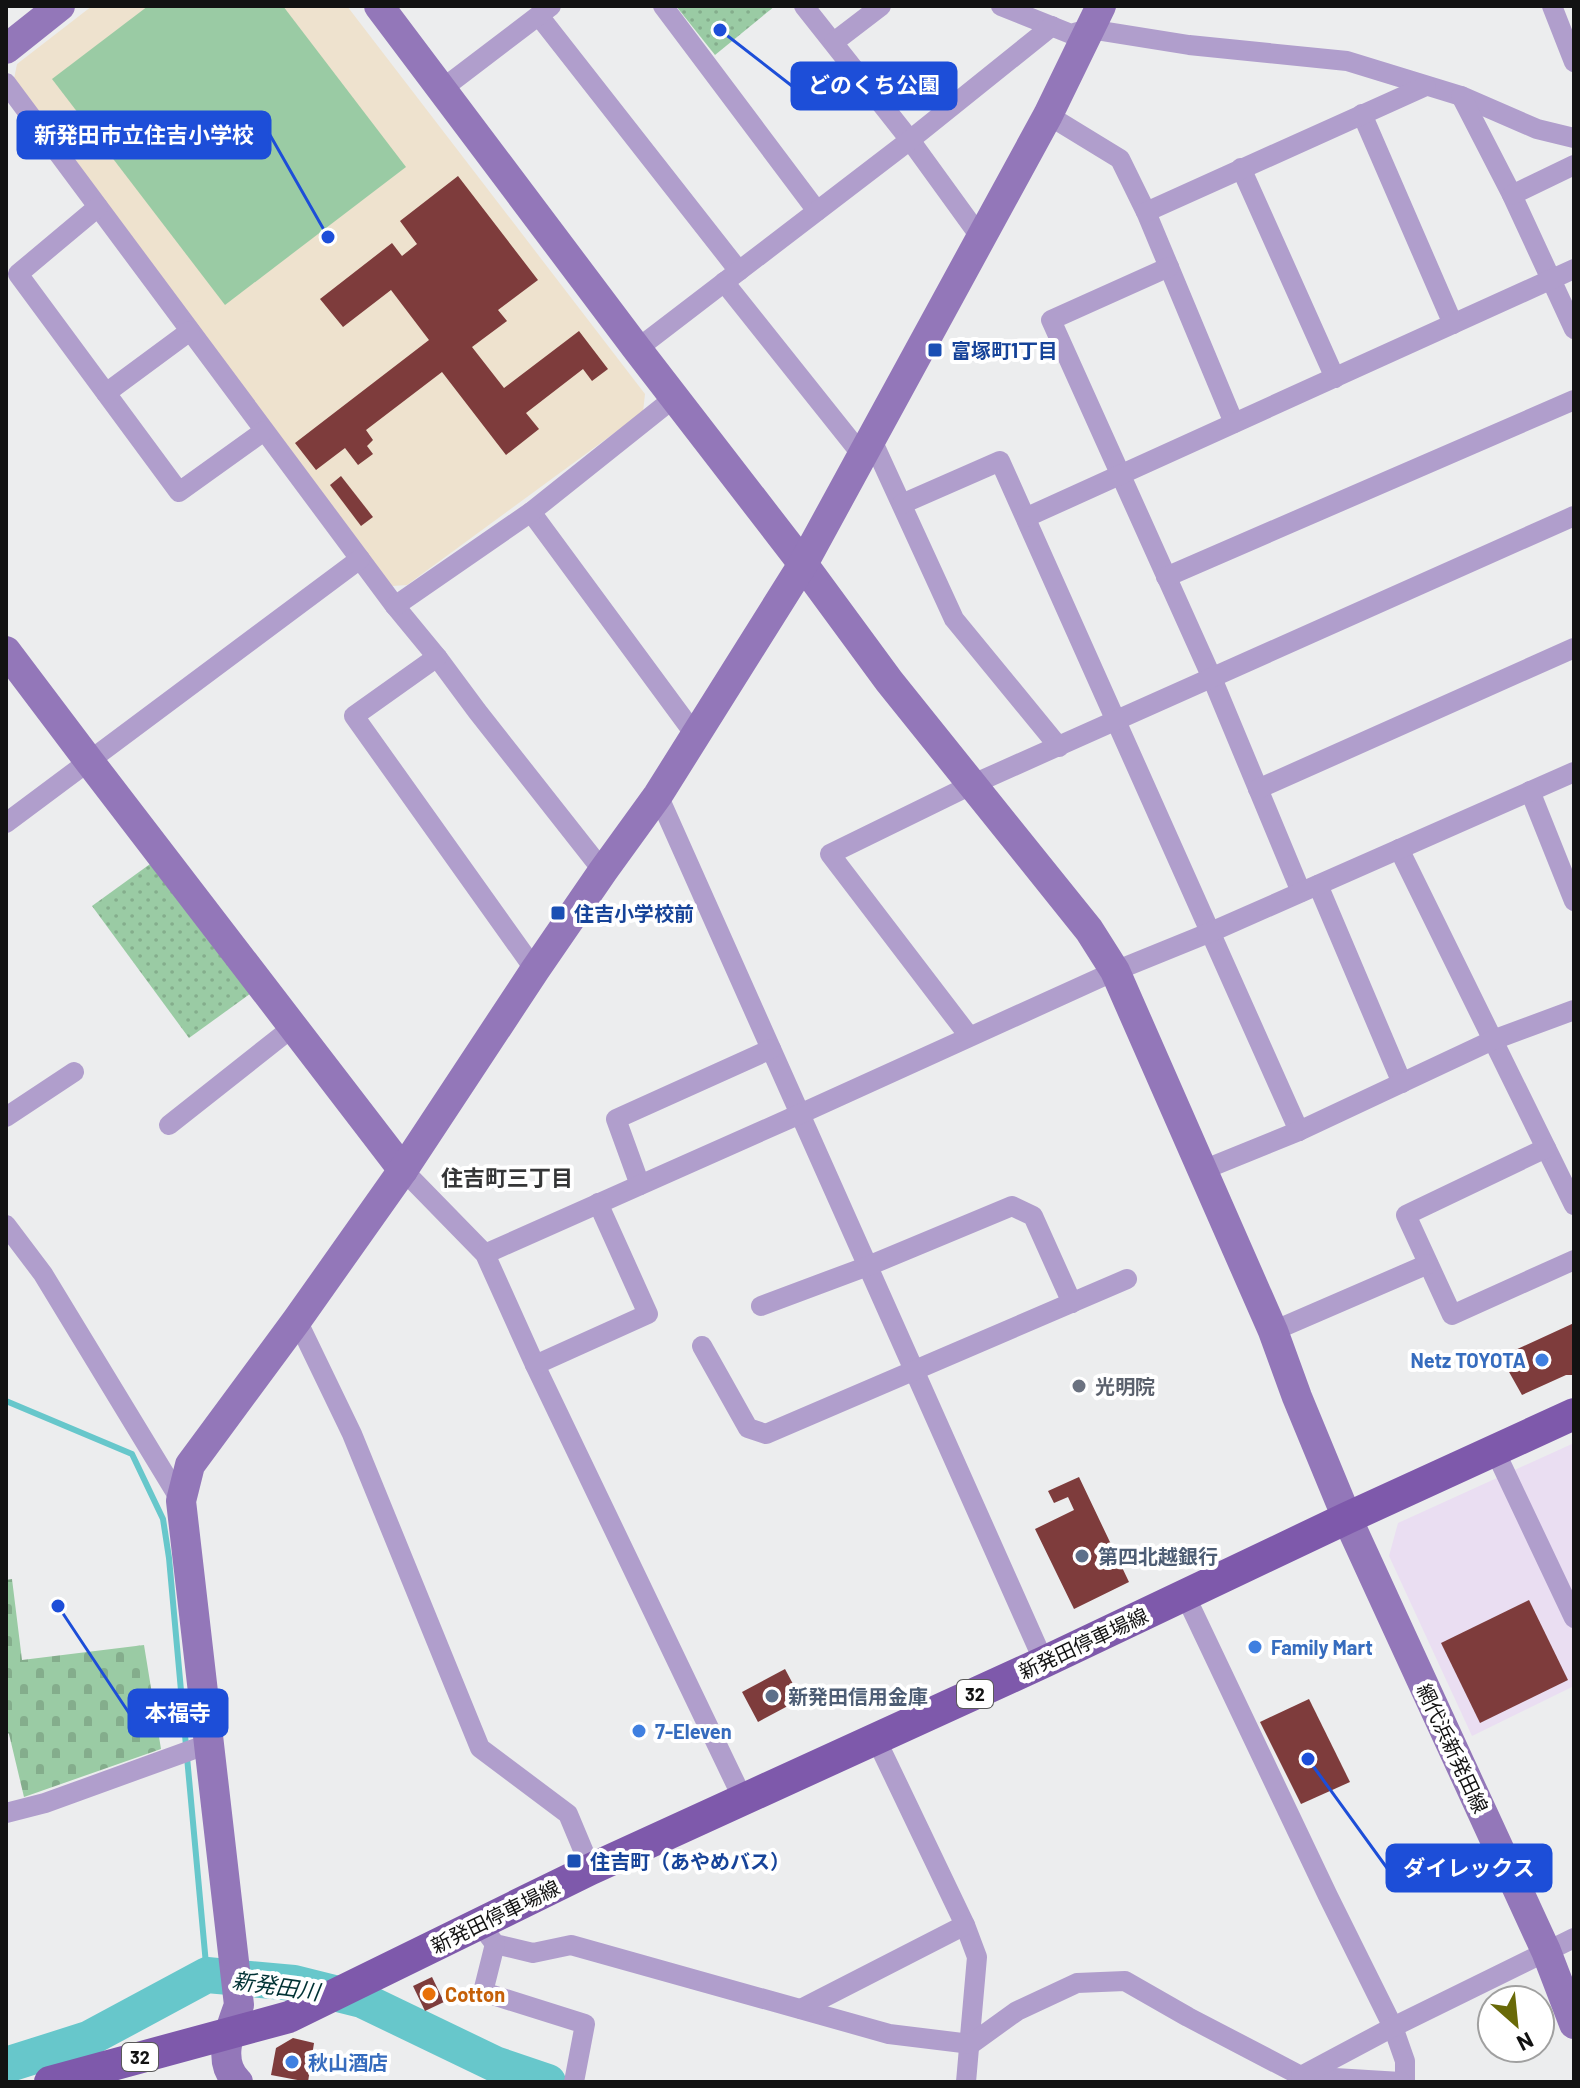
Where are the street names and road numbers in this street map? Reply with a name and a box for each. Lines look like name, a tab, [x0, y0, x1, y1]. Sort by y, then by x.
street label: 新発田停車場線	[1014, 1603, 1152, 1683]
street label: 網代浜新発田線	[1413, 1679, 1493, 1817]
road number: 32	[957, 1680, 993, 1708]
street label: 新発田停車場線	[427, 1875, 563, 1957]
road number: 32	[122, 2043, 158, 2071]

